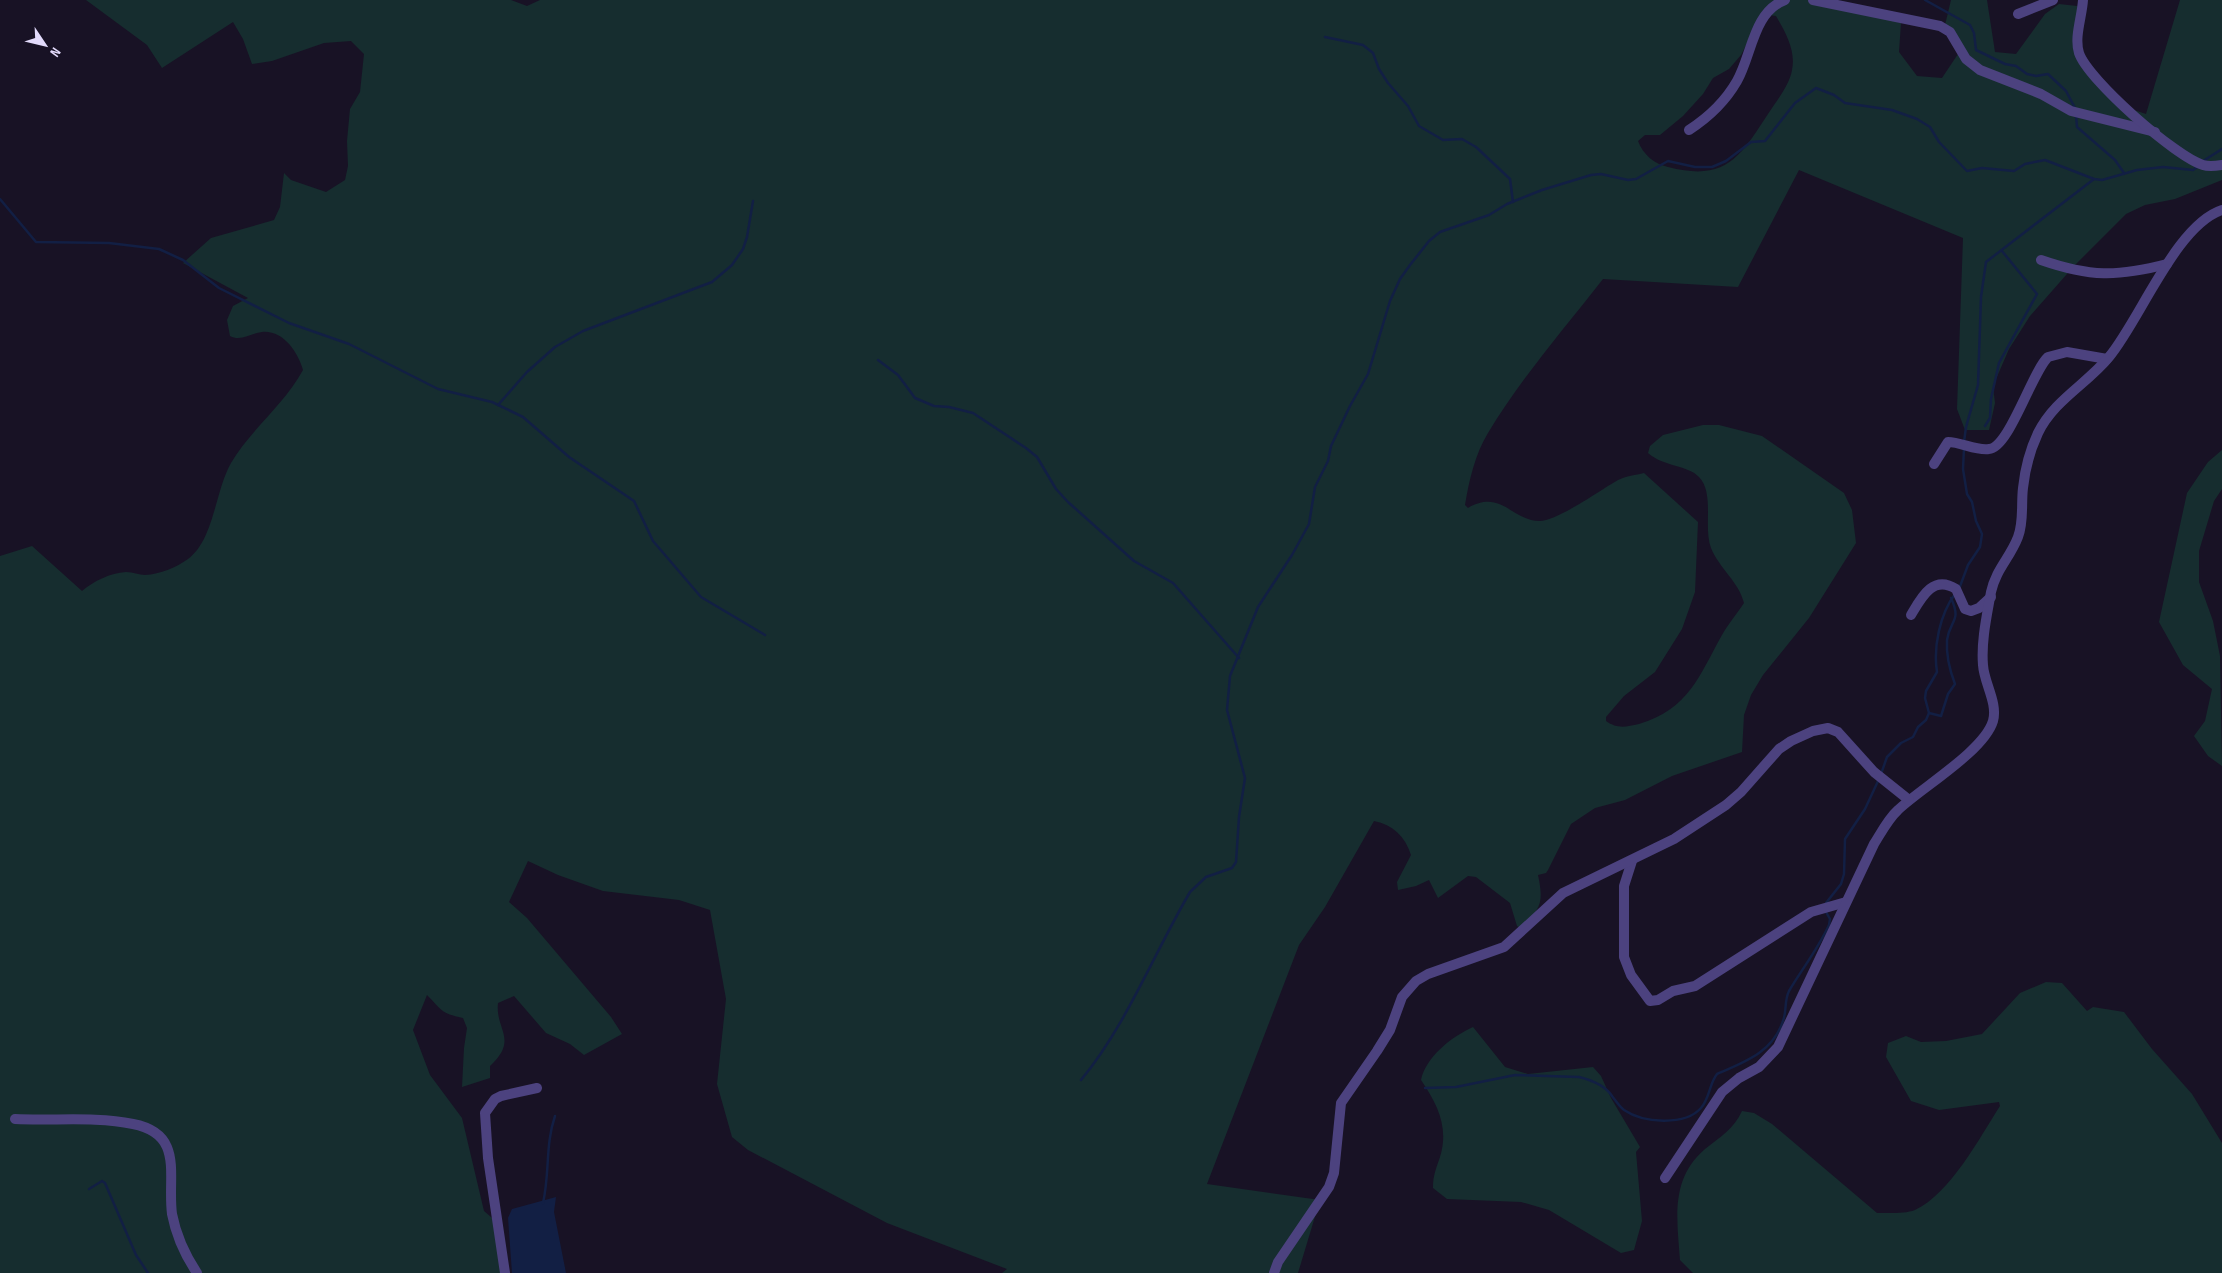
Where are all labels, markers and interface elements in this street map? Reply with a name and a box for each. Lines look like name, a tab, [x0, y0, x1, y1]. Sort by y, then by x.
north arrow	[20, 20, 70, 70]
text: N	[46, 44, 64, 60]

